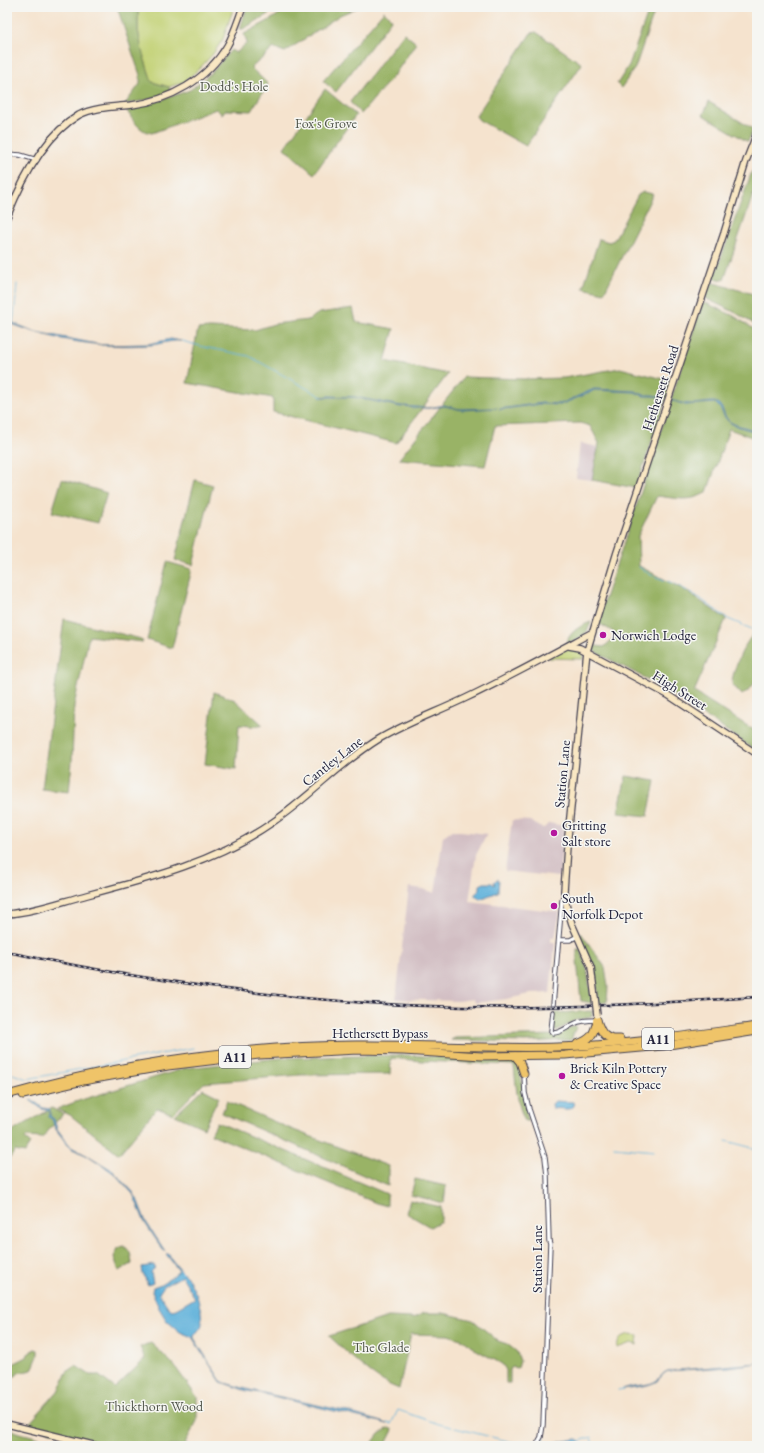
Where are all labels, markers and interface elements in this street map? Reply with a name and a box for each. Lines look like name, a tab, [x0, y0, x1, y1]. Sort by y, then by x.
park label: Dodd's Hole	[200, 77, 269, 95]
park label: Fox's Grove	[295, 114, 358, 132]
street label: Hethersett Road	[638, 342, 683, 433]
place label: Norwich Lodge	[611, 626, 697, 644]
marker: Norwich Lodge	[598, 630, 608, 640]
street label: High Street	[649, 666, 711, 714]
street label: Cantley Lane	[298, 732, 366, 790]
street label: Station Lane	[550, 739, 574, 809]
place label: Gritting Salt store	[562, 816, 611, 850]
marker: Gritting Salt store	[549, 828, 559, 838]
place label: South Norfolk Depot	[562, 889, 643, 923]
marker: South Norfolk Depot	[549, 901, 559, 911]
street label: Hethersett Bypass	[332, 1024, 429, 1042]
road number: A11	[642, 1028, 674, 1050]
road number: A11	[219, 1046, 251, 1068]
place label: Brick Kiln Pottery & Creative Space	[570, 1059, 668, 1093]
marker: Brick Kiln Pottery & Creative Space	[557, 1071, 567, 1081]
street label: Station Lane	[528, 1224, 546, 1293]
park label: The Glade	[353, 1338, 410, 1356]
park label: Thickthorn Wood	[105, 1397, 204, 1415]

